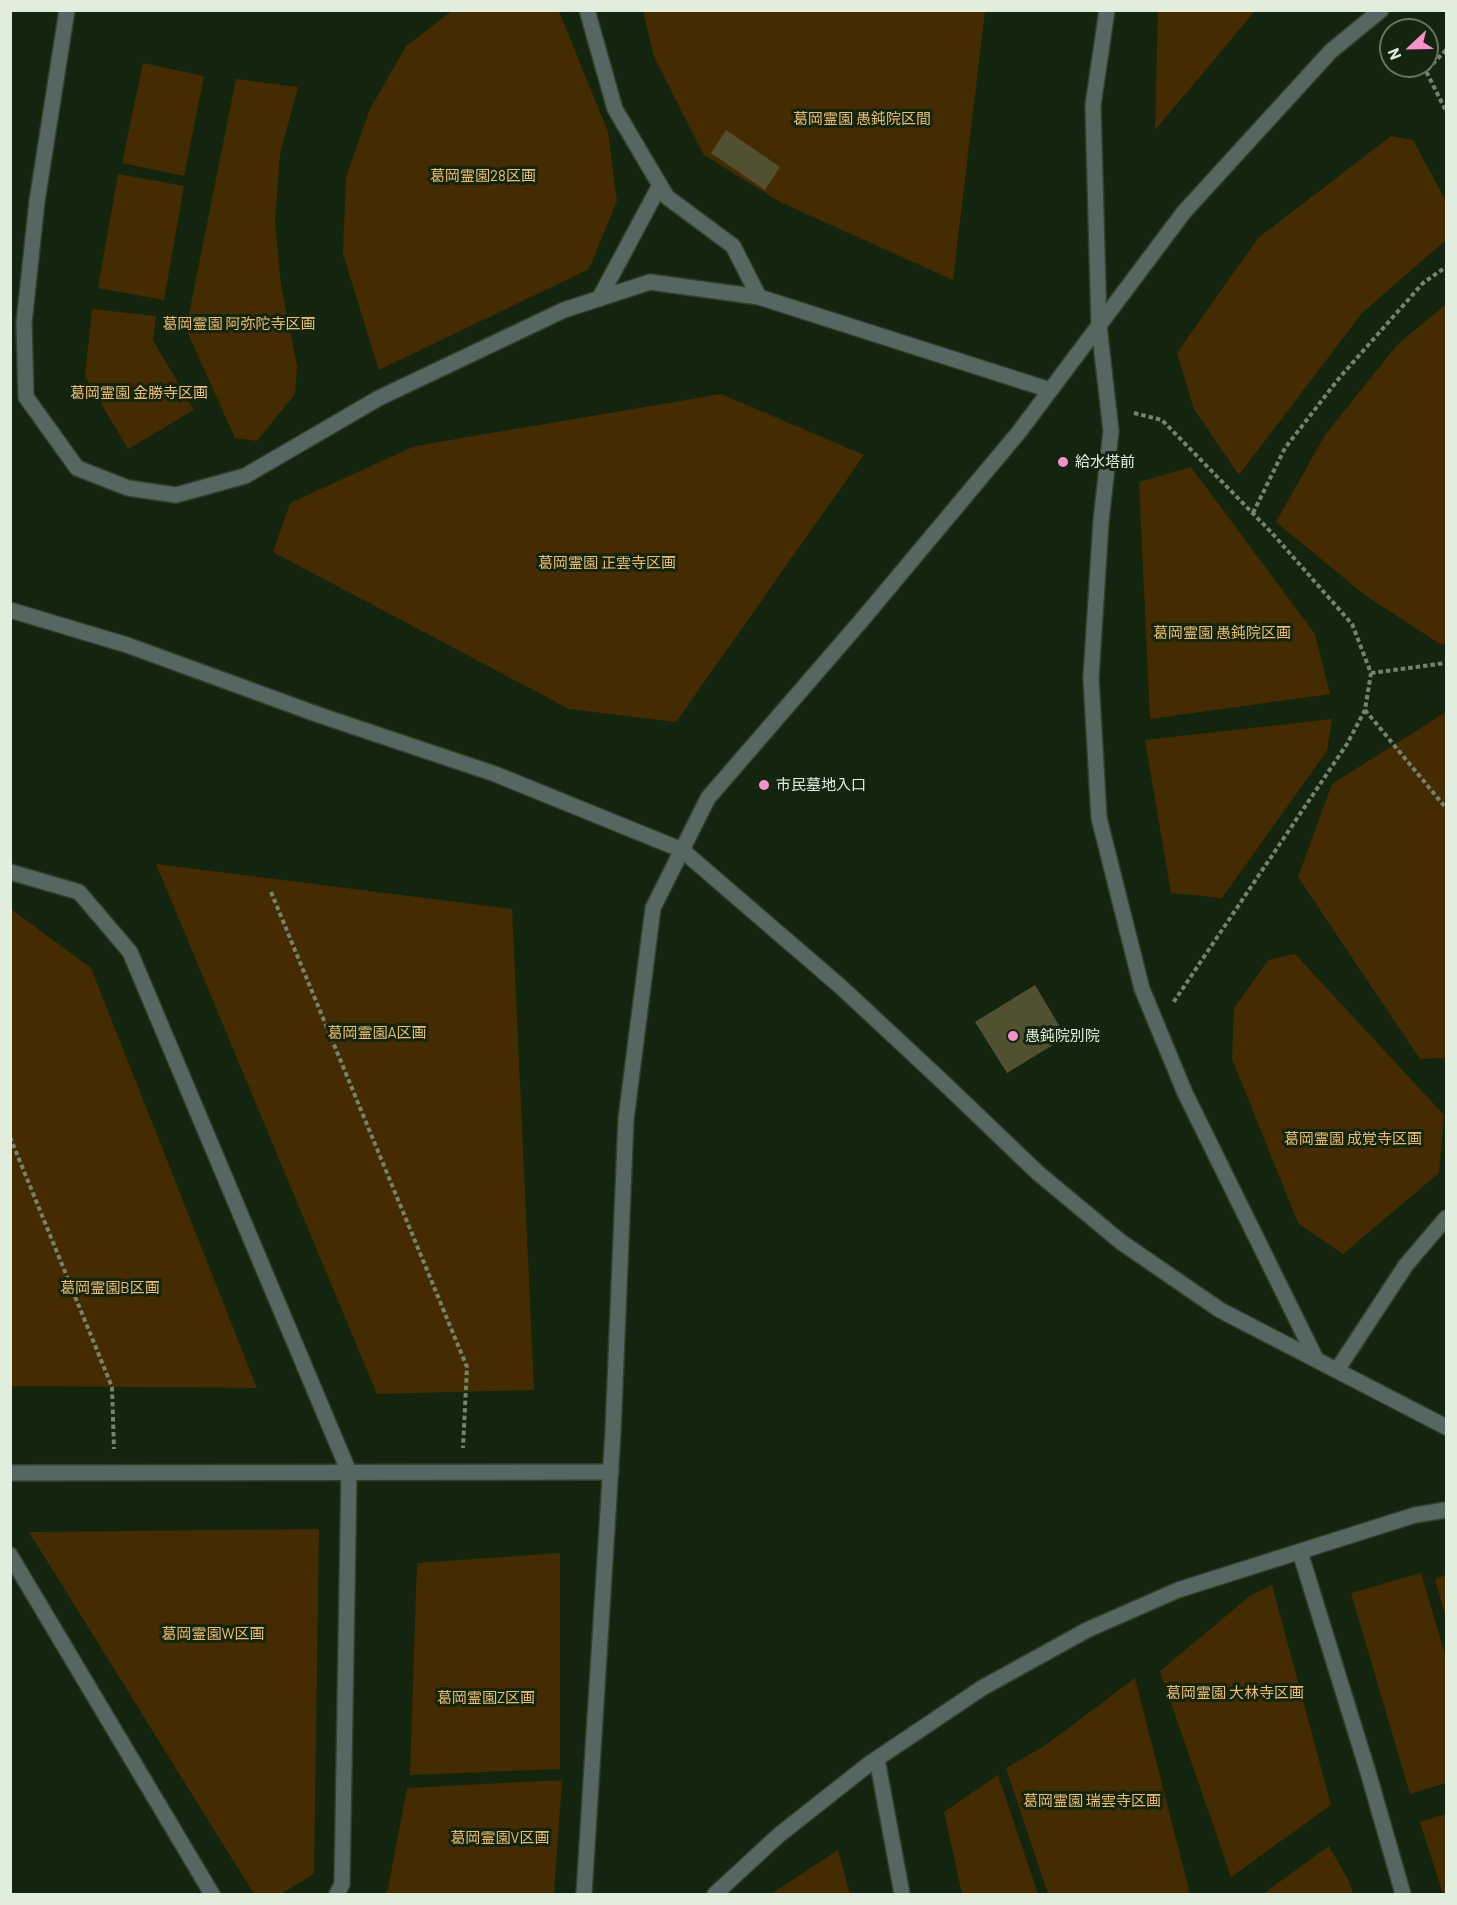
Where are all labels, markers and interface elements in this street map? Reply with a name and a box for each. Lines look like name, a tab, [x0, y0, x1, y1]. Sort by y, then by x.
north arrow	[1379, 18, 1439, 78]
text: N	[1383, 46, 1405, 63]
park label: 葛岡霊園 愚鈍院区間	[793, 110, 931, 128]
park label: 葛岡霊園28区画	[430, 167, 536, 185]
park label: 葛岡霊園 阿弥陀寺区画	[163, 315, 315, 333]
park label: 葛岡霊園 金勝寺区画	[70, 384, 208, 402]
place label: 給水塔前	[1075, 453, 1135, 471]
marker: 給水塔前	[1056, 455, 1070, 469]
park label: 葛岡霊園 正雲寺区画	[538, 554, 676, 572]
park label: 葛岡霊園 愚鈍院区画	[1153, 624, 1291, 642]
place label: 市民墓地入口	[776, 776, 866, 794]
marker: 市民墓地入口	[757, 778, 771, 792]
park label: 葛岡霊園A区画	[327, 1024, 427, 1042]
place label: 愚鈍院別院	[1025, 1027, 1100, 1045]
marker: 愚鈍院別院	[1006, 1029, 1020, 1043]
park label: 葛岡霊園 成覚寺区画	[1284, 1130, 1422, 1148]
park label: 葛岡霊園B区画	[60, 1279, 160, 1297]
park label: 葛岡霊園W区画	[161, 1625, 265, 1643]
park label: 葛岡霊園 大林寺区画	[1166, 1684, 1304, 1702]
park label: 葛岡霊園Z区画	[437, 1689, 535, 1707]
park label: 葛岡霊園 瑞雲寺区画	[1023, 1792, 1161, 1810]
park label: 葛岡霊園V区画	[451, 1829, 549, 1847]

